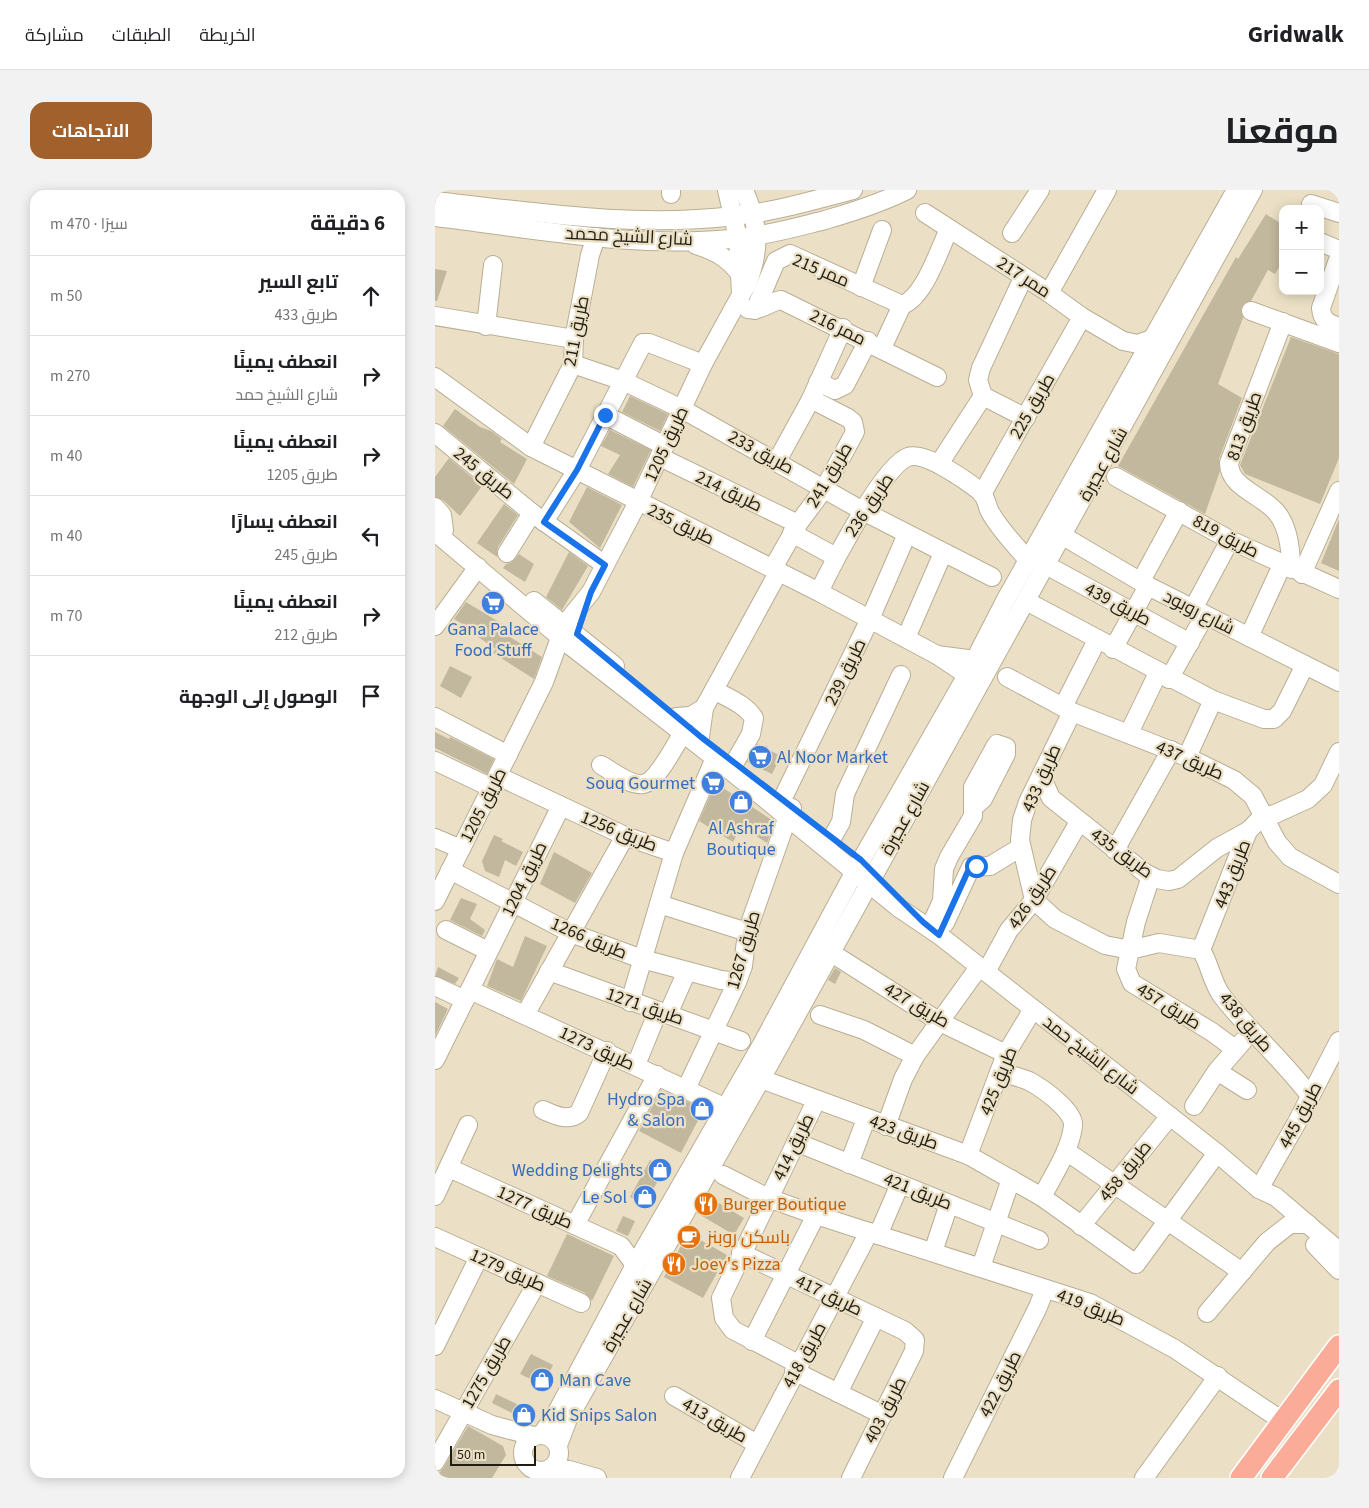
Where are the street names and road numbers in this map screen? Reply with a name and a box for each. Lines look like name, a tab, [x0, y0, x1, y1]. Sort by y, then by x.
street label: شارع الشيخ محمد	[564, 221, 694, 252]
street label: ممر 215	[789, 247, 853, 294]
street label: ممر 217	[992, 251, 1056, 304]
street label: طريق 211	[557, 294, 596, 369]
street label: ممر 216	[806, 303, 870, 352]
street label: طريق 225	[1004, 369, 1061, 443]
street label: طريق 813	[1220, 388, 1268, 464]
street label: طريق 1205	[638, 402, 695, 486]
street label: شارع عجيرة	[1073, 423, 1134, 506]
street label: طريق 233	[723, 424, 798, 481]
street label: طريق 241	[800, 438, 859, 512]
street label: طريق 245	[448, 441, 519, 506]
street label: طريق 214	[691, 465, 766, 518]
street label: طريق 236	[839, 469, 900, 542]
street label: طريق 235	[643, 498, 718, 551]
street label: طريق 819	[1188, 509, 1263, 564]
street label: طريق 439	[1080, 577, 1155, 632]
street label: شارع روبود	[1159, 584, 1239, 641]
street label: طريق 239	[819, 635, 872, 710]
street label: طريق 437	[1152, 734, 1228, 786]
street label: طريق 433	[1015, 740, 1067, 816]
street label: طريق 1205	[454, 764, 513, 847]
street label: شارع عجيرة	[875, 777, 936, 860]
street label: طريق 1256	[577, 805, 661, 858]
street label: طريق 435	[1085, 822, 1158, 885]
street label: طريق 443	[1208, 836, 1257, 912]
street label: طريق 1204	[496, 838, 553, 921]
street label: طريق 426	[1002, 861, 1063, 934]
street label: طريق 1267	[720, 908, 767, 992]
street label: طريق 1266	[547, 911, 631, 966]
street label: طريق 427	[880, 977, 954, 1034]
street label: طريق 457	[1132, 977, 1206, 1036]
street label: طريق 1271	[603, 982, 687, 1031]
street label: طريق 438	[1213, 987, 1278, 1058]
street label: شارع الشيخ حمد	[1037, 1010, 1144, 1101]
street label: طريق 1273	[555, 1020, 639, 1077]
street label: طريق 425	[973, 1043, 1023, 1119]
street label: طريق 445	[1273, 1078, 1328, 1153]
street label: طريق 423	[866, 1108, 942, 1156]
street label: طريق 414	[767, 1110, 820, 1185]
street label: طريق 458	[1093, 1136, 1158, 1207]
street label: طريق 421	[880, 1166, 956, 1216]
street label: طريق 1277	[493, 1180, 577, 1235]
street label: طريق 1279	[466, 1243, 550, 1298]
street label: طريق 417	[791, 1269, 866, 1322]
street label: شارع عجيرة	[596, 1274, 659, 1357]
street label: طريق 419	[1053, 1282, 1129, 1332]
street label: طريق 418	[776, 1318, 833, 1393]
street label: طريق 1275	[455, 1331, 517, 1413]
street label: طريق 422	[973, 1347, 1028, 1422]
street label: طريق 403	[858, 1373, 913, 1448]
street label: طريق 413	[678, 1392, 752, 1449]

